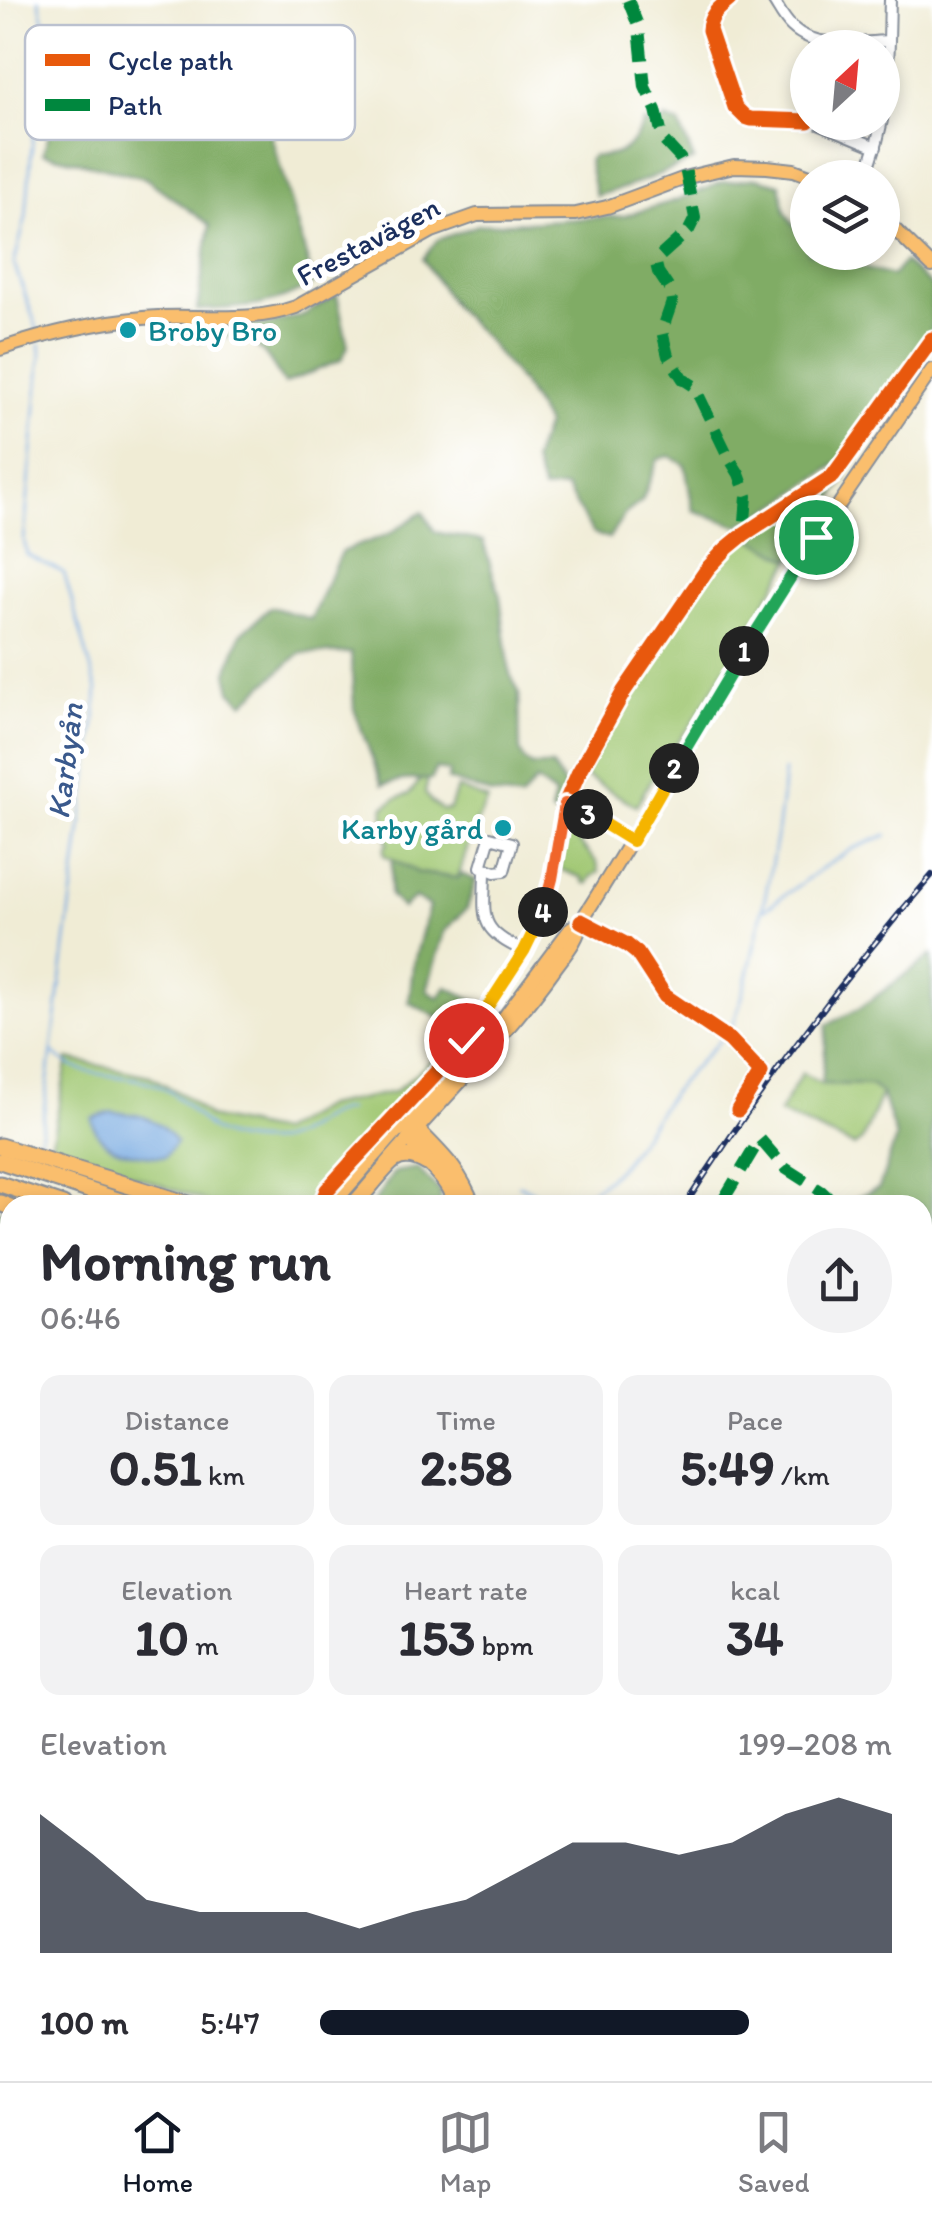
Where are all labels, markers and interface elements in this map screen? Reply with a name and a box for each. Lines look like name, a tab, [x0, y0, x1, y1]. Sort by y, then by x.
legend	[25, 25, 355, 140]
north arrow	[790, 30, 900, 140]
map controls	[790, 30, 900, 270]
text: Cycle path	[108, 43, 233, 77]
text: Path	[108, 88, 162, 122]
button: layers	[790, 160, 900, 270]
street label: Frestavägen	[290, 188, 446, 294]
place label: Broby Bro	[148, 312, 277, 349]
marker: Broby Bro	[117, 319, 139, 341]
pin	[774, 495, 859, 580]
icon: arrive	[789, 510, 844, 565]
pin: 1	[719, 626, 769, 676]
text: 1	[738, 634, 751, 668]
water label: Karbyån	[39, 701, 91, 821]
pin: 2	[649, 743, 699, 793]
text: 2	[667, 751, 681, 785]
pin: 3	[563, 789, 613, 839]
text: 3	[580, 797, 596, 831]
place label: Karby gård	[341, 810, 483, 847]
marker: Karby gård	[492, 817, 514, 839]
pin: 4	[518, 887, 568, 937]
text: 4	[535, 895, 551, 929]
pin	[424, 998, 509, 1083]
icon: check	[439, 1013, 494, 1068]
text: Morning run	[40, 1228, 331, 1294]
button: share	[787, 1228, 892, 1333]
text: 06:46	[40, 1299, 121, 1337]
text: Distance	[125, 1403, 229, 1437]
text: Time	[436, 1403, 496, 1437]
text: Pace	[727, 1403, 783, 1437]
text: 0.51	[109, 1437, 202, 1498]
text: 2:58	[420, 1437, 512, 1498]
text: 5:49	[680, 1437, 775, 1498]
text: km	[202, 1458, 245, 1492]
text: /km	[775, 1458, 830, 1492]
text: Elevation	[121, 1573, 233, 1607]
text: Heart rate	[404, 1573, 528, 1607]
text: kcal	[730, 1573, 780, 1607]
text: 10	[135, 1607, 189, 1668]
text: 153	[399, 1607, 475, 1668]
text: 34	[726, 1607, 784, 1668]
text: m	[189, 1628, 219, 1662]
text: bpm	[475, 1628, 533, 1662]
text: Elevation	[40, 1725, 167, 1763]
text: 199–208 m	[738, 1725, 892, 1763]
text: 100 m	[40, 2004, 128, 2042]
text: 5:47	[200, 2004, 260, 2042]
tab: Home	[123, 2105, 193, 2199]
tab: Map	[438, 2105, 493, 2199]
tab: Saved	[738, 2105, 810, 2199]

